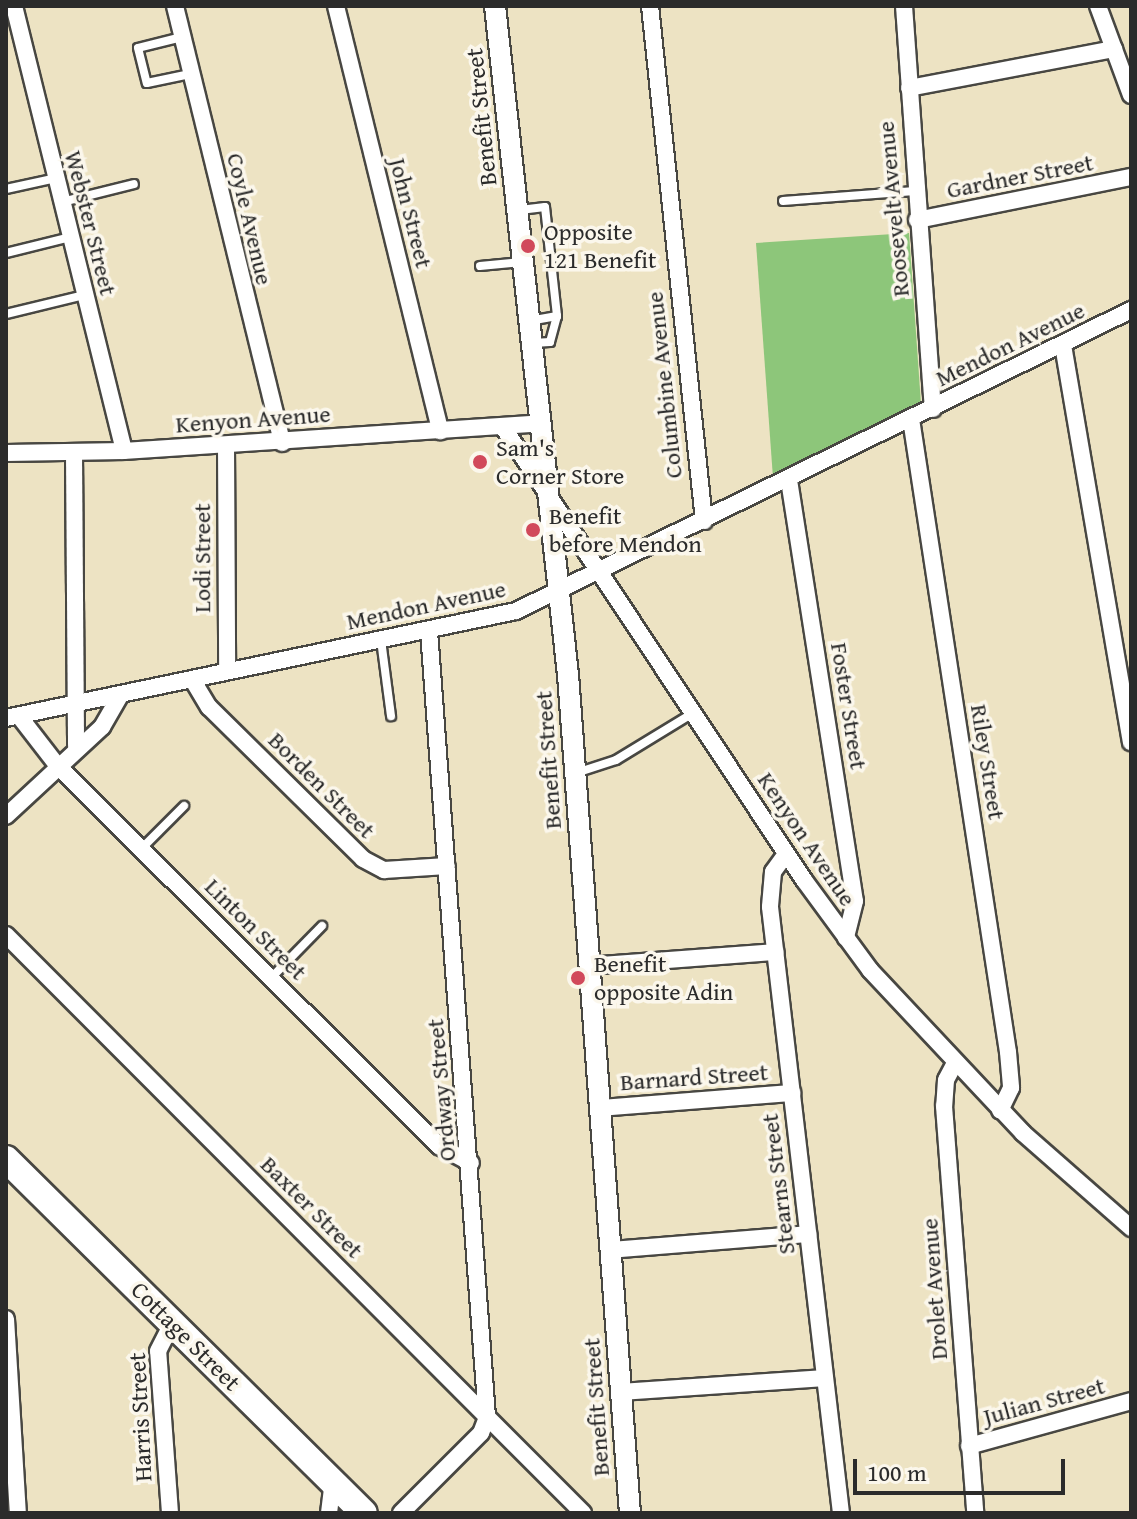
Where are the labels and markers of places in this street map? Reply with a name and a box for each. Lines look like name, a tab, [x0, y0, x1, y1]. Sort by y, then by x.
place label: Opposite 121 Benefit	[544, 218, 656, 274]
marker: Opposite 121 Benefit	[519, 237, 537, 255]
place label: Sam's Corner Store	[496, 434, 624, 490]
marker: Sam's Corner Store	[471, 453, 489, 471]
place label: Benefit before Mendon	[549, 502, 702, 558]
marker: Benefit before Mendon	[524, 521, 542, 539]
place label: Benefit opposite Adin	[594, 950, 733, 1006]
marker: Benefit opposite Adin	[569, 969, 587, 987]

